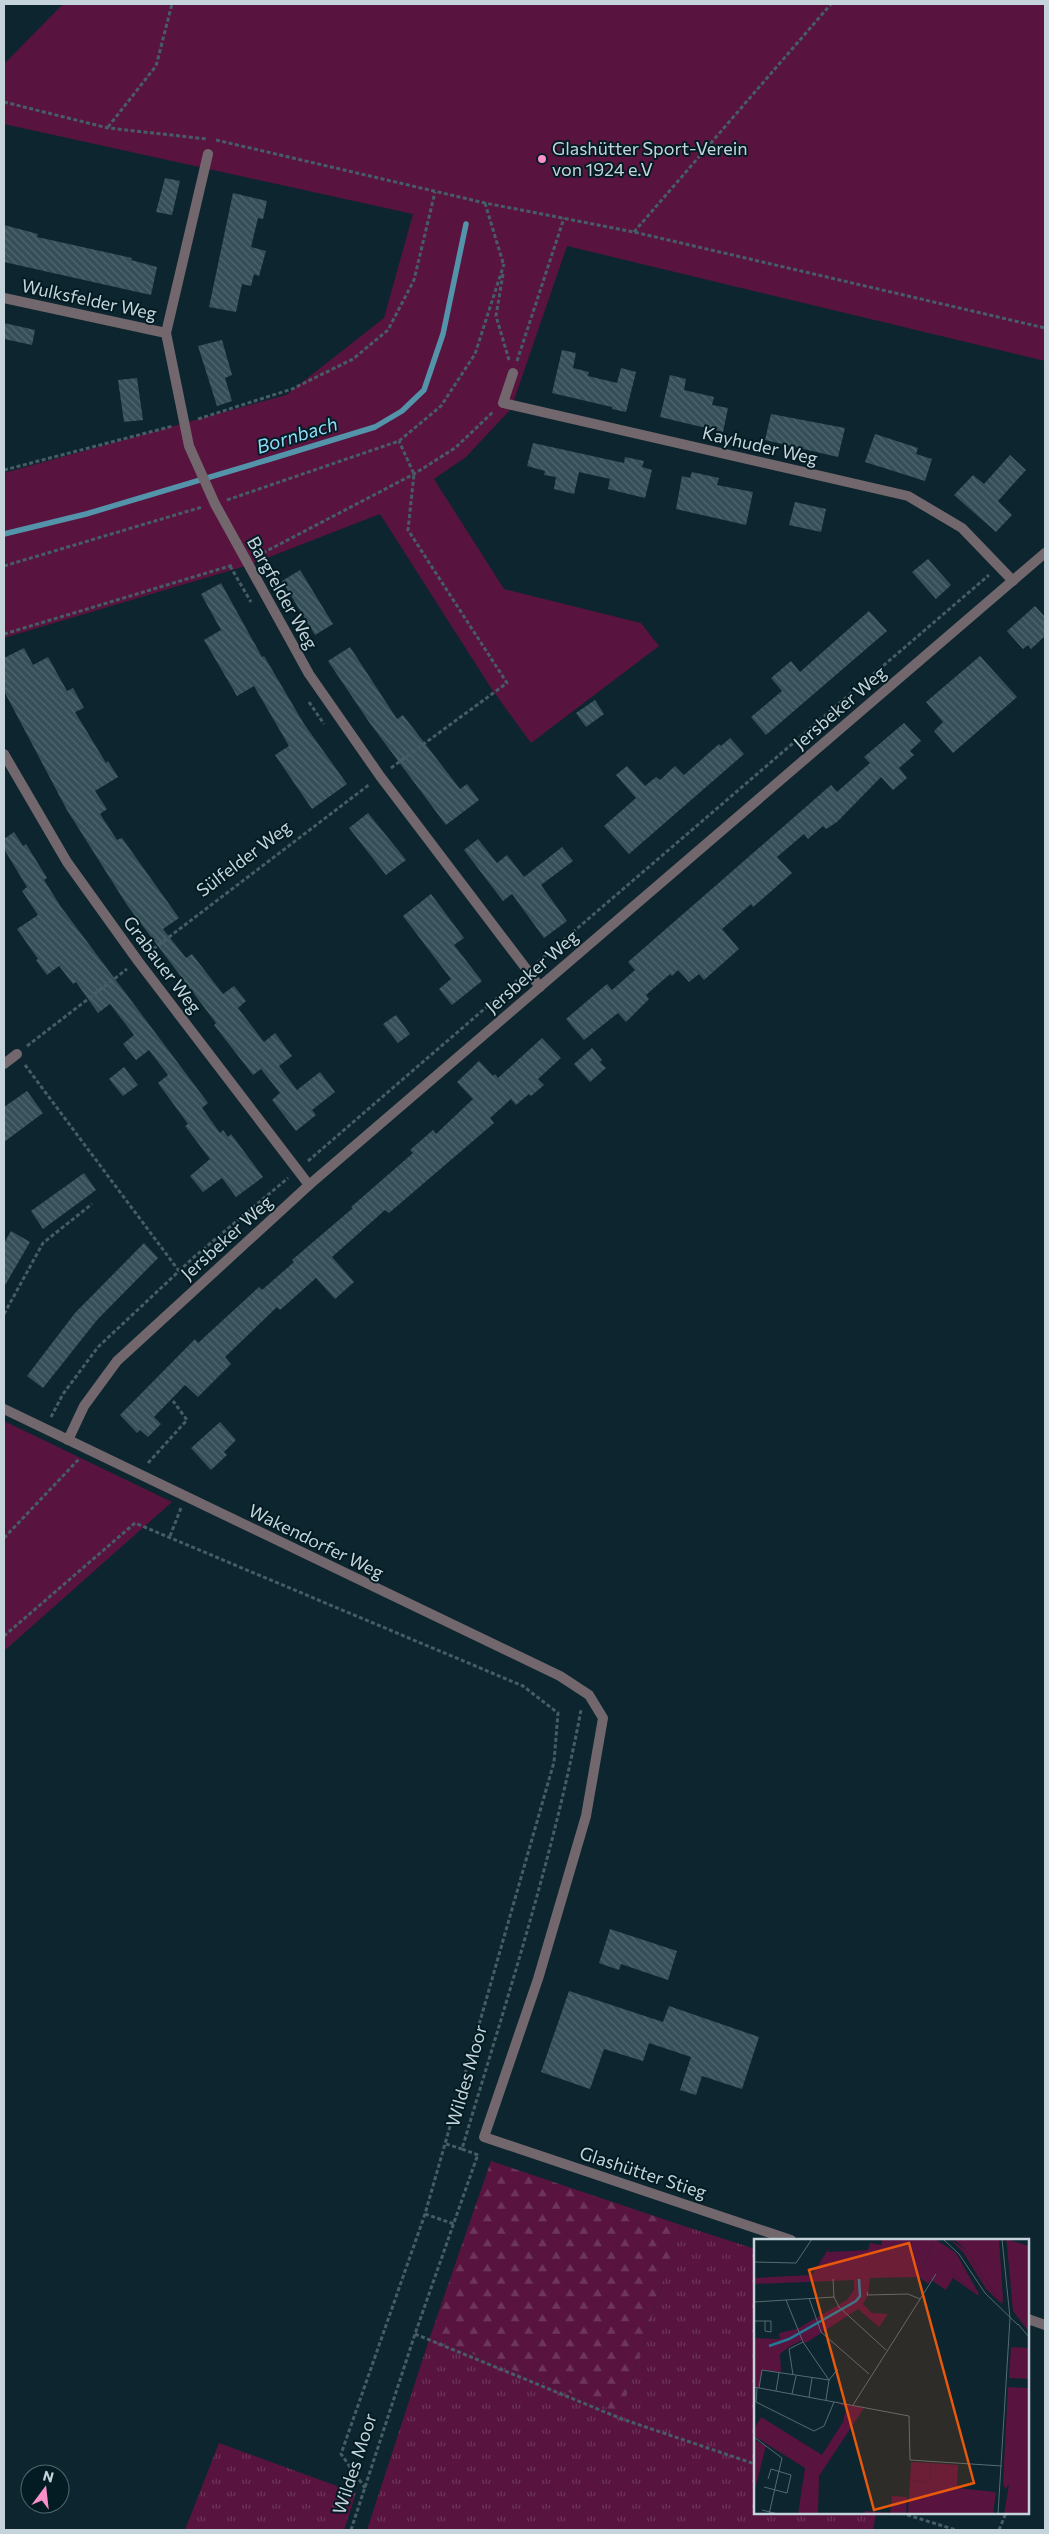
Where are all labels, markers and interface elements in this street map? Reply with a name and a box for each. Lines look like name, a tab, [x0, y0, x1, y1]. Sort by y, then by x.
place label: Glashütter Sport-Verein von 1924 e.V	[552, 137, 748, 180]
marker: Glashütter Sport-Verein von 1924 e.V	[536, 153, 548, 165]
street label: Wulksfelder Weg	[20, 274, 159, 324]
water label: Bornbach	[254, 411, 340, 458]
street label: Kayhuder Weg	[700, 421, 820, 469]
street label: Bargfelder Weg	[243, 532, 323, 653]
street label: Jersbeker Weg	[788, 661, 890, 754]
street label: Sülfelder Weg	[192, 815, 295, 901]
street label: Grabauer Weg	[119, 911, 207, 1018]
street label: Jersbeker Weg	[480, 925, 582, 1018]
street label: Jersbeker Weg	[176, 1190, 277, 1284]
street label: Wakendorfer Weg	[245, 1499, 388, 1583]
street label: Wildes Moor	[441, 2022, 491, 2129]
street label: Glashütter Stieg	[577, 2141, 710, 2203]
inset map	[754, 2239, 1029, 2514]
street label: Wildes Moor	[327, 2410, 381, 2517]
north arrow	[20, 2464, 70, 2514]
text: N	[41, 2466, 56, 2486]

